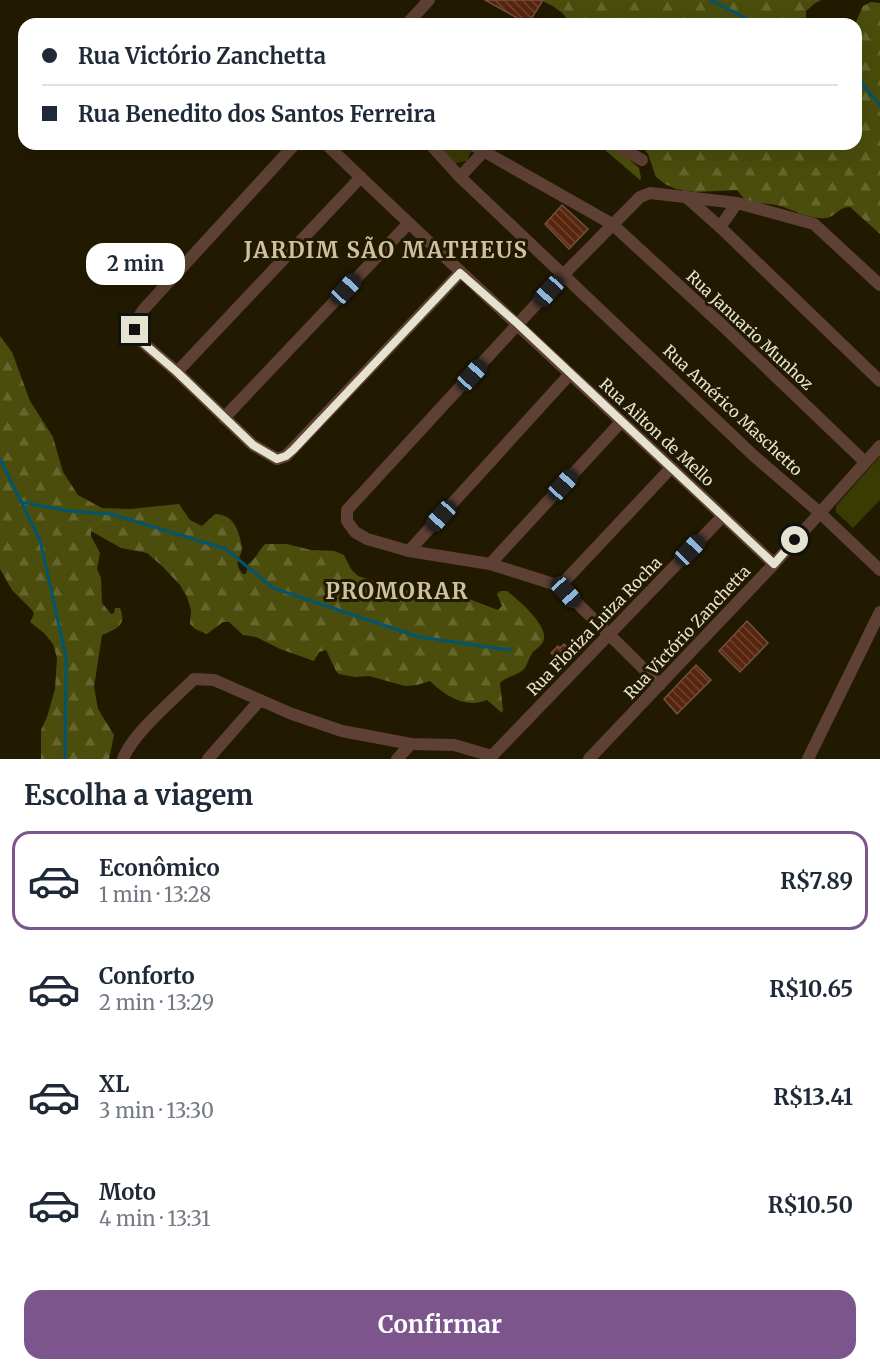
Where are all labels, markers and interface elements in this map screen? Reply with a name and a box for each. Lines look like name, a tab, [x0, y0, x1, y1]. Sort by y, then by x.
text: Rua Victório Zanchetta	[78, 42, 326, 70]
text: Rua Benedito dos Santos Ferreira	[78, 100, 436, 128]
district label: JARDIM SÃO MATHEUS	[243, 236, 528, 264]
callout: 2 min	[86, 243, 184, 285]
text: 2 min	[107, 251, 164, 276]
street label: Rua Januario Munhoz	[682, 266, 818, 394]
car	[327, 270, 365, 308]
car	[530, 272, 568, 310]
route end	[121, 316, 148, 343]
street label: Rua Américo Maschetto	[659, 340, 807, 480]
car	[453, 356, 491, 394]
street label: Rua Ailton de Mello	[596, 374, 718, 490]
car	[544, 466, 582, 504]
car	[422, 497, 460, 535]
route start	[781, 526, 808, 553]
car	[671, 531, 709, 569]
street label: Rua Floriza Luiza Rocha	[522, 552, 666, 700]
street label: Rua Victório Zanchetta	[620, 561, 754, 703]
car	[547, 573, 585, 611]
district label: PROMORAR	[325, 577, 469, 605]
text: Escolha a viagem	[24, 778, 253, 812]
icon: car	[27, 854, 81, 908]
text: Econômico	[99, 854, 220, 882]
text: R$7.89	[780, 867, 853, 895]
text: 1 min · 13:28	[99, 882, 211, 907]
icon: car	[27, 962, 81, 1016]
text: Conforto	[99, 962, 195, 990]
text: R$10.65	[769, 975, 853, 1003]
text: 2 min · 13:29	[99, 990, 214, 1015]
icon: car	[27, 1070, 81, 1124]
text: XL	[99, 1070, 129, 1098]
text: R$13.41	[773, 1083, 853, 1111]
text: 3 min · 13:30	[99, 1098, 214, 1123]
icon: car	[27, 1178, 81, 1232]
text: Moto	[99, 1178, 156, 1206]
text: R$10.50	[768, 1191, 853, 1219]
text: 4 min · 13:31	[99, 1206, 210, 1231]
button: Confirmar	[24, 1290, 856, 1359]

